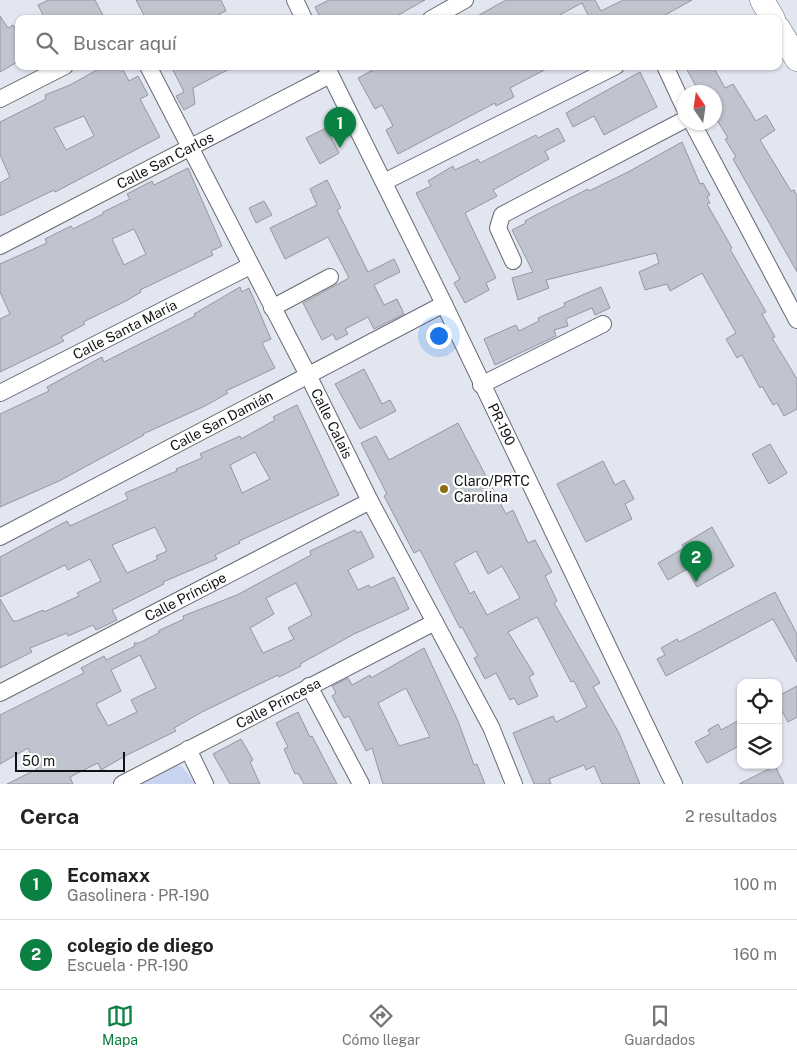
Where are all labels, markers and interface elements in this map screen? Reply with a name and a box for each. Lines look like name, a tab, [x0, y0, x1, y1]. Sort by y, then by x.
search box	[15, 15, 782, 70]
icon: search	[33, 29, 61, 57]
text: Buscar aquí	[73, 32, 177, 54]
north arrow	[677, 85, 722, 130]
pin: 1	[324, 107, 356, 148]
street label: Calle San Carlos	[114, 129, 216, 192]
street label: Calle Santa María	[70, 296, 180, 363]
your location	[426, 323, 452, 349]
street label: Calle Calais	[308, 386, 356, 461]
street label: Calle San Damián	[167, 387, 276, 454]
street label: PR-190	[485, 401, 519, 448]
place label: Claro/PRTC Carolina	[454, 473, 530, 505]
marker: Claro/PRTC Carolina	[438, 483, 450, 495]
pin: 2	[680, 541, 712, 582]
street label: Calle Príncipe	[142, 569, 229, 625]
street label: Calle Princesa	[233, 675, 323, 732]
map controls	[737, 679, 782, 769]
button: locate	[737, 679, 782, 724]
button: layers	[737, 724, 782, 769]
scale bar	[15, 749, 125, 772]
text: 50 m	[22, 753, 55, 769]
text: Cerca	[20, 804, 79, 829]
text: 2 resultados	[685, 807, 777, 826]
text: Ecomaxx	[67, 864, 150, 886]
text: 1	[33, 875, 39, 894]
text: 100 m	[733, 875, 777, 894]
text: Gasolinera · PR-190	[67, 886, 209, 905]
text: colegio de diego	[67, 934, 214, 956]
text: 2	[31, 945, 41, 964]
text: 160 m	[733, 945, 777, 964]
text: Escuela · PR-190	[67, 956, 188, 975]
tab: Mapa	[102, 1002, 138, 1048]
tab: Cómo llegar	[342, 1002, 420, 1048]
tab: Guardados	[624, 1002, 695, 1048]

